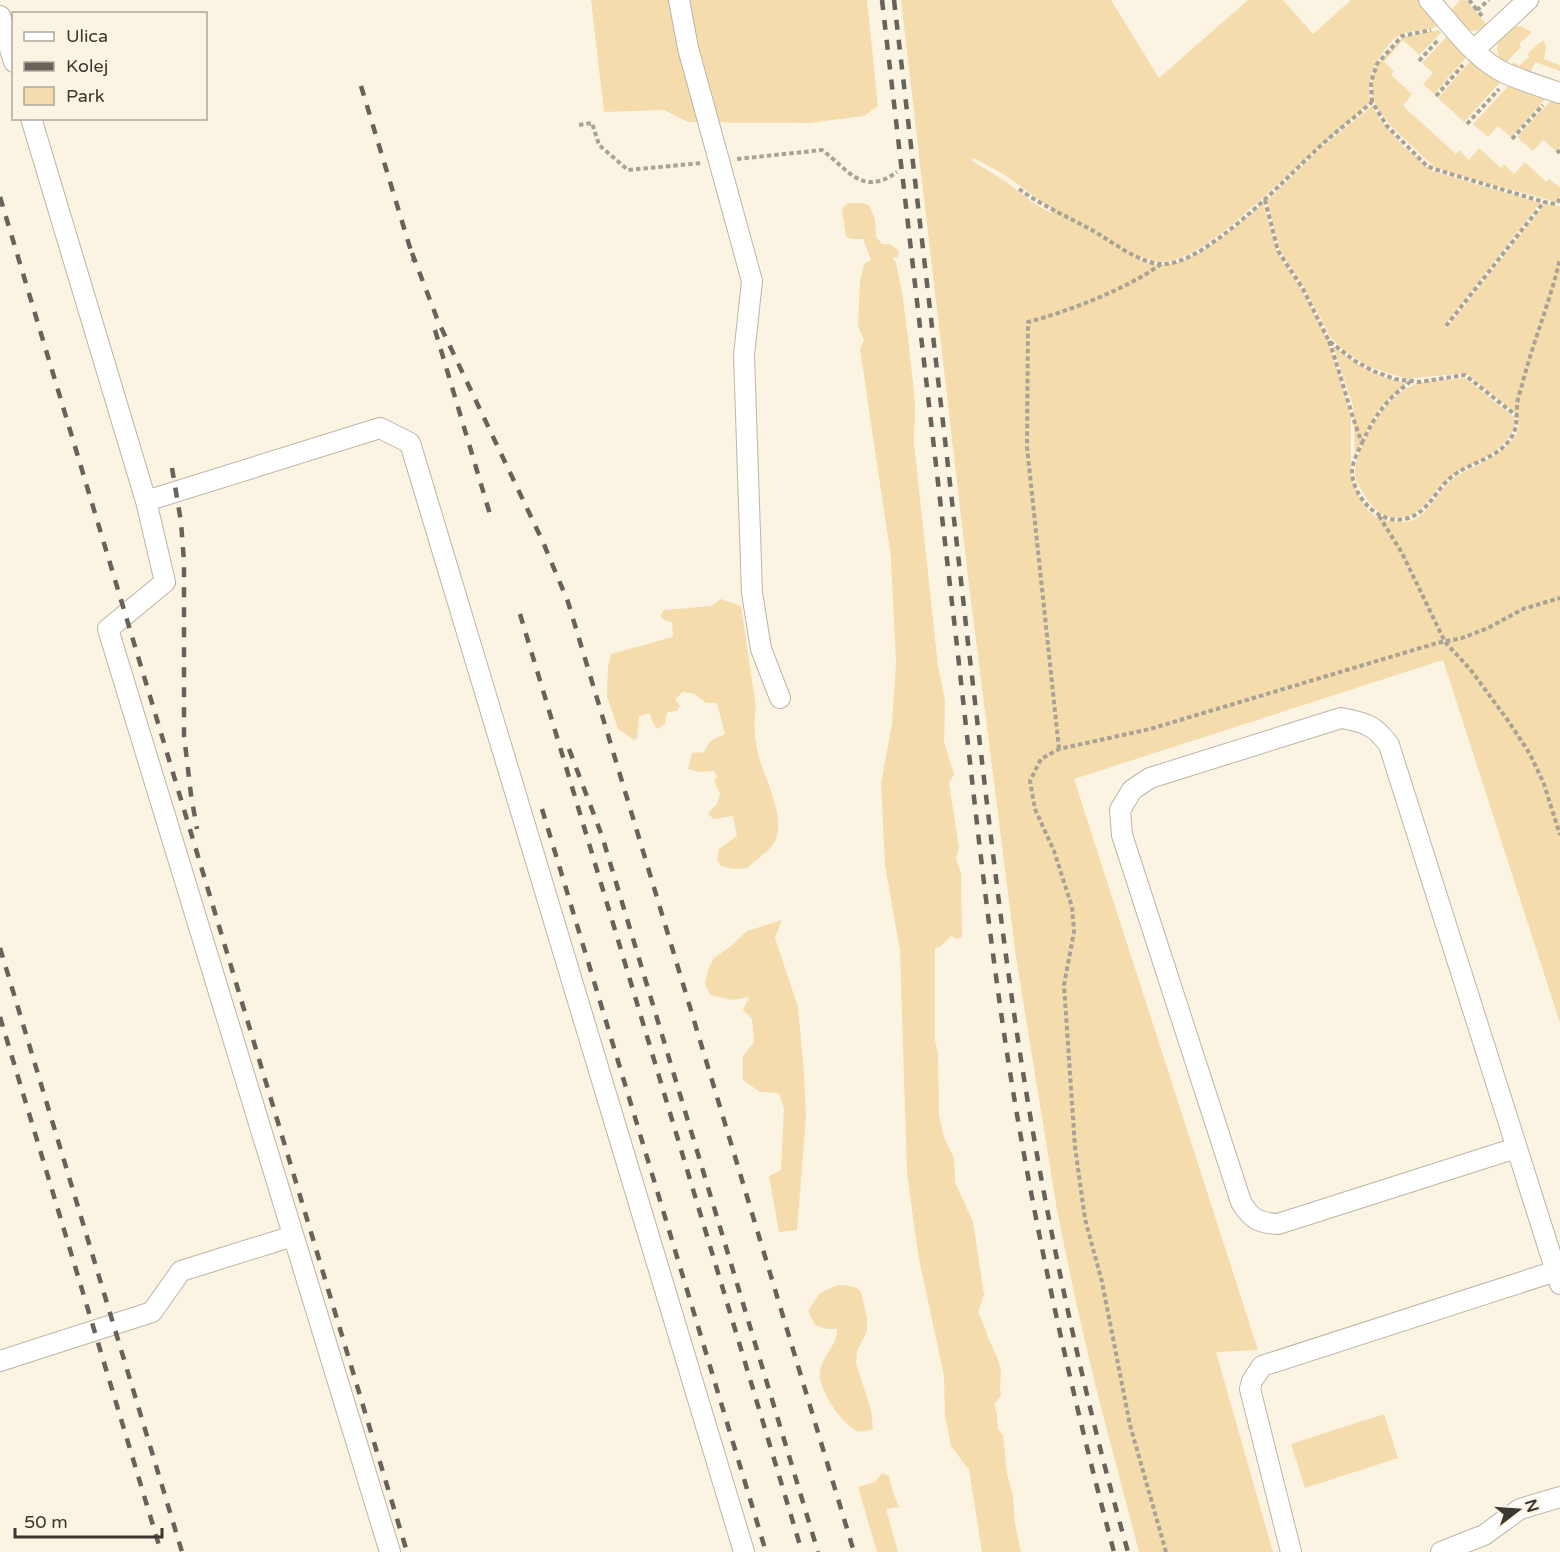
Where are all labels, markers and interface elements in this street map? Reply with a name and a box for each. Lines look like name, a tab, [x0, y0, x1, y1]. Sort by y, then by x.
legend	[12, 12, 207, 120]
text: Ulica	[66, 25, 108, 47]
text: Kolej	[66, 55, 108, 77]
text: Park	[66, 85, 105, 107]
north arrow	[1488, 1480, 1548, 1540]
text: N	[1520, 1497, 1543, 1515]
scale bar	[15, 1501, 162, 1539]
text: 50 m	[24, 1511, 68, 1533]

